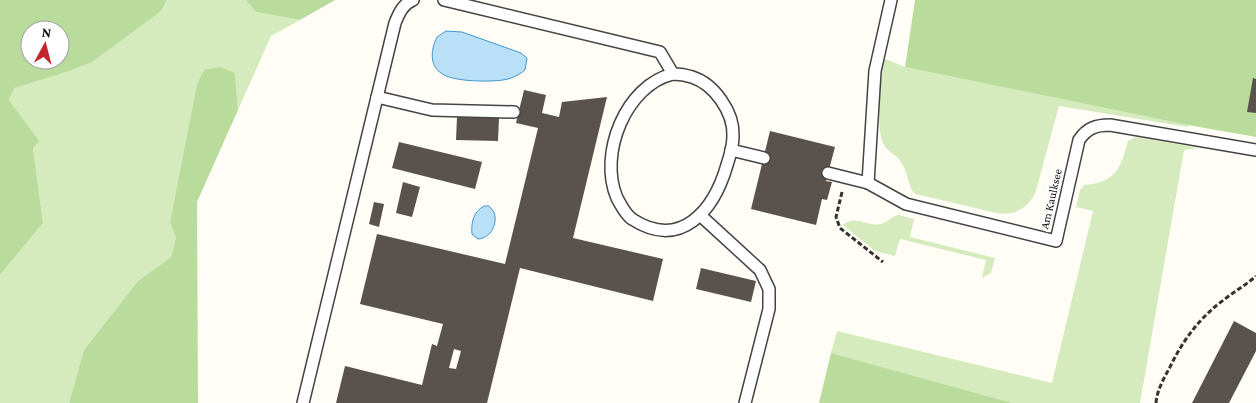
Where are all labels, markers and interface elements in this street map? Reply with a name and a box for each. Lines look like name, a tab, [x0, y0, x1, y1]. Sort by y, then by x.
north arrow	[20, 20, 70, 70]
text: N	[41, 24, 53, 41]
street label: Am Kaulksee	[1037, 167, 1065, 231]

